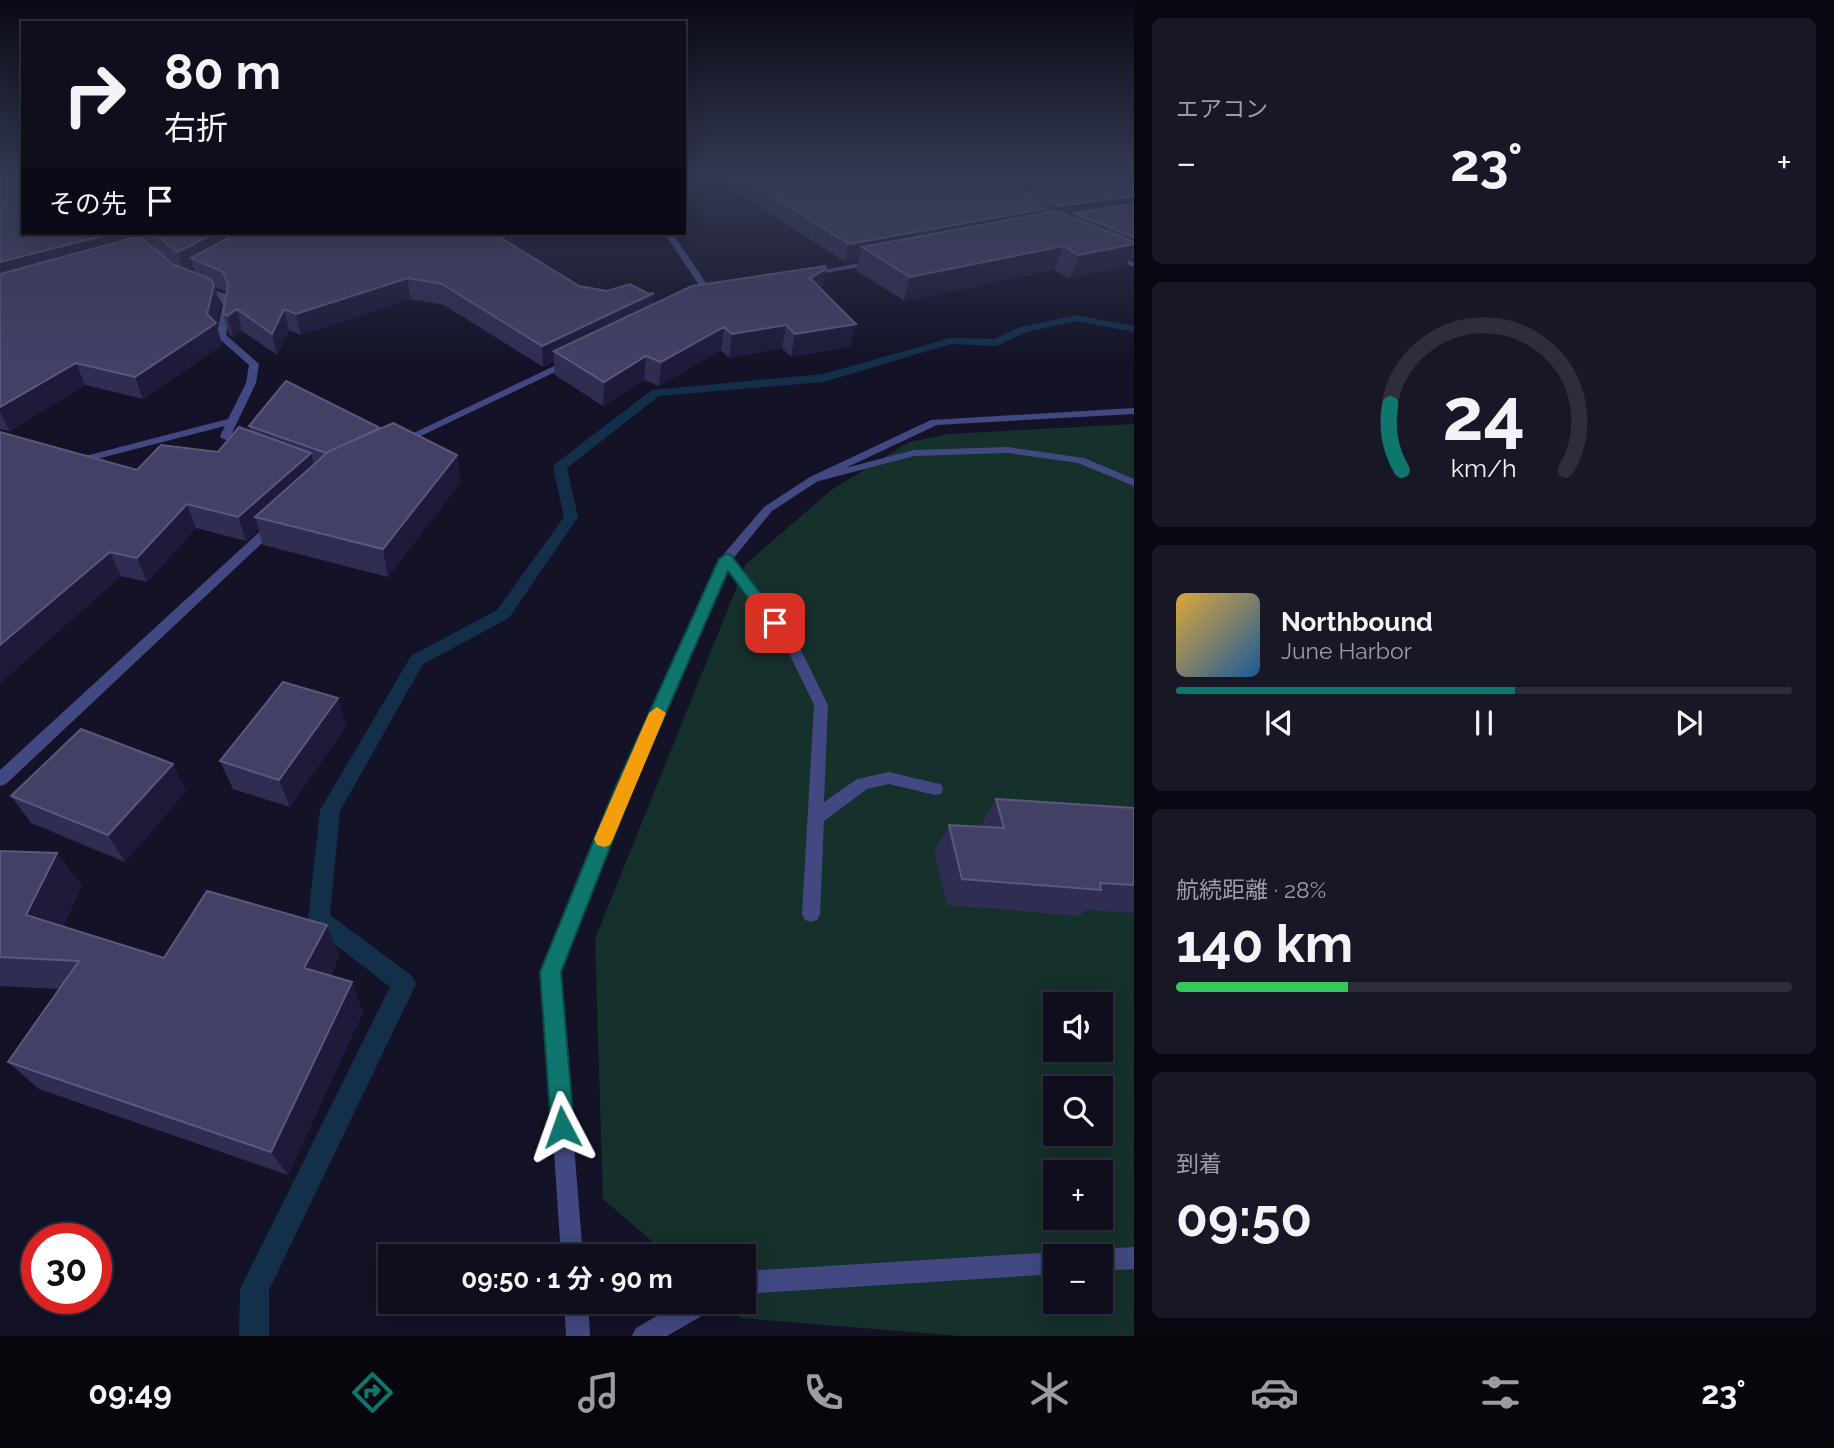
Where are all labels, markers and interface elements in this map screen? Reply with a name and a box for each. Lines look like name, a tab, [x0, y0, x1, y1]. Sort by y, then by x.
text: 80 m	[164, 43, 281, 100]
icon: right	[49, 49, 140, 140]
text: エアコン	[1176, 95, 1268, 122]
text: 右折	[164, 109, 228, 146]
text: 23°	[1450, 132, 1523, 193]
text: −	[1176, 140, 1196, 185]
text: +	[1776, 140, 1792, 185]
icon: arrive	[141, 182, 179, 220]
text: その先	[49, 189, 127, 219]
text: 24	[1443, 373, 1525, 458]
text: km/h	[1451, 453, 1517, 483]
pin	[745, 593, 805, 653]
icon: arrive	[756, 604, 794, 642]
text: Northbound	[1281, 607, 1433, 637]
text: June Harbor	[1281, 637, 1412, 664]
icon: previous	[1260, 704, 1298, 742]
icon: pause	[1465, 704, 1503, 742]
icon: next	[1670, 704, 1708, 742]
text: 航続距離 · 28%	[1176, 876, 1326, 903]
text: 140 km	[1176, 913, 1353, 974]
map controls	[1043, 992, 1113, 1314]
button: sound	[1043, 992, 1113, 1062]
button: search	[1043, 1076, 1113, 1146]
position arrow	[525, 1090, 599, 1164]
text: 到着	[1176, 1150, 1222, 1177]
button: +	[1043, 1160, 1113, 1230]
text: 09:50	[1176, 1187, 1312, 1248]
speed limit sign: 30	[21, 1223, 112, 1314]
button: −	[1043, 1244, 1113, 1314]
text: 09:50 · 1 分 · 90 m	[461, 1264, 673, 1294]
icon: directions	[348, 1368, 397, 1417]
icon: music	[574, 1368, 623, 1417]
icon: phone	[799, 1368, 848, 1417]
icon: climate	[1025, 1368, 1074, 1417]
icon: car	[1250, 1368, 1299, 1417]
icon: filters	[1476, 1368, 1525, 1417]
text: 09:49	[88, 1374, 172, 1411]
text: 23°	[1701, 1374, 1746, 1411]

